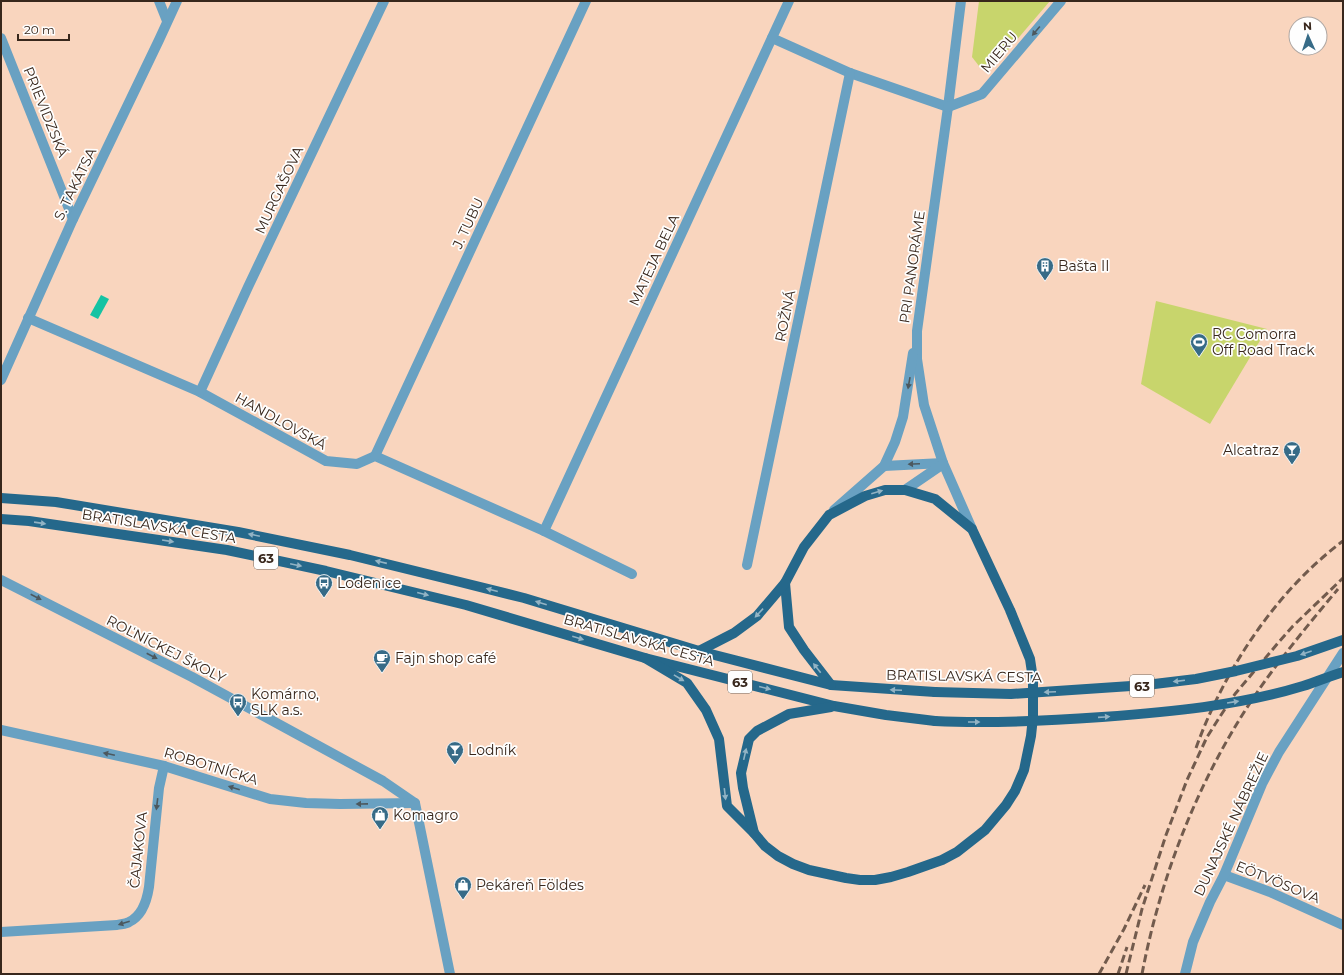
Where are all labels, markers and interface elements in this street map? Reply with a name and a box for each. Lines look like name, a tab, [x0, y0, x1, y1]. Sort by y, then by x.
scale bar	[18, 16, 69, 42]
north arrow	[1288, 16, 1328, 56]
text: N	[1303, 19, 1312, 33]
text: 20 m	[24, 22, 55, 37]
one-way arrow	[1032, 25, 1041, 36]
street label: MIERU	[977, 28, 1021, 76]
street label: PRIEVIDZSKÁ	[20, 64, 73, 161]
street label: MURGAŠOVA	[251, 142, 308, 237]
street label: S. TAKÁTSA	[50, 144, 101, 223]
street label: J. TUBU	[448, 195, 488, 252]
street label: MATEJA BELA	[625, 210, 683, 309]
street label: PRI PANORÁME	[895, 210, 929, 324]
building icon: Bašta II	[1035, 256, 1055, 281]
place label: Bašta II	[1058, 257, 1109, 275]
street label: ROŽNÁ	[771, 288, 799, 343]
place label: RC Comorra Off Road Track	[1212, 325, 1315, 359]
sports icon: RC Comorra Off Road Track	[1189, 332, 1209, 357]
one-way arrow	[905, 377, 911, 389]
street label: HANDLOVSKÁ	[232, 388, 331, 454]
bar icon: Alcatraz	[1282, 440, 1302, 465]
place label: Alcatraz	[1223, 441, 1279, 459]
one-way arrow	[908, 461, 920, 468]
one-way arrow	[871, 489, 883, 495]
street label: BRATISLAVSKÁ CESTA	[81, 505, 238, 547]
one-way arrow	[34, 520, 46, 526]
one-way arrow	[248, 532, 260, 538]
one-way arrow	[162, 538, 175, 544]
road number: 63	[254, 547, 278, 569]
one-way arrow	[375, 559, 387, 565]
one-way arrow	[290, 562, 302, 568]
bus stop icon: Lodenice	[314, 573, 334, 598]
place label: Lodenice	[337, 574, 401, 592]
one-way arrow	[486, 587, 498, 593]
one-way arrow	[417, 592, 429, 598]
one-way arrow	[30, 594, 42, 600]
one-way arrow	[534, 600, 546, 606]
one-way arrow	[754, 608, 764, 618]
street label: BRATISLAVSKÁ CESTA	[562, 610, 717, 670]
street label: ROĽNÍCKEJ ŠKOLY	[103, 611, 229, 687]
one-way arrow	[572, 635, 584, 641]
cafe icon: Fajn shop café	[372, 648, 392, 673]
place label: Fajn shop café	[395, 649, 496, 667]
one-way arrow	[1300, 651, 1312, 657]
one-way arrow	[146, 653, 157, 659]
one-way arrow	[813, 662, 822, 673]
street label: BRATISLAVSKÁ CESTA	[886, 666, 1043, 686]
road number: 63	[728, 671, 752, 693]
one-way arrow	[673, 674, 685, 681]
road number: 63	[1130, 675, 1154, 697]
one-way arrow	[1173, 678, 1185, 684]
place label: Komárno, SLK a.s.	[251, 685, 319, 719]
one-way arrow	[759, 685, 771, 691]
one-way arrow	[889, 687, 902, 693]
one-way arrow	[1044, 688, 1056, 695]
bus stop icon: Komárno, SLK a.s.	[228, 692, 248, 717]
one-way arrow	[1227, 699, 1239, 705]
one-way arrow	[1098, 713, 1110, 720]
one-way arrow	[968, 719, 980, 726]
bar icon: Lodník	[445, 740, 465, 765]
place label: Lodník	[468, 741, 517, 759]
street label: ROBOTNÍCKA	[162, 743, 261, 789]
one-way arrow	[743, 747, 749, 760]
street label: DUNAJSKÉ NÁBREŽIE	[1190, 749, 1272, 899]
one-way arrow	[102, 750, 115, 756]
one-way arrow	[228, 785, 240, 791]
one-way arrow	[722, 788, 729, 800]
one-way arrow	[154, 798, 160, 810]
one-way arrow	[355, 801, 368, 807]
shop icon: Komagro	[370, 805, 390, 830]
place label: Komagro	[393, 806, 459, 824]
street label: ČAJAKOVA	[125, 810, 151, 889]
street label: EÖTVÖSOVA	[1233, 857, 1324, 907]
shop icon: Pekáreň Földes	[453, 875, 473, 900]
place label: Pekáreň Földes	[476, 876, 584, 894]
one-way arrow	[118, 920, 130, 926]

